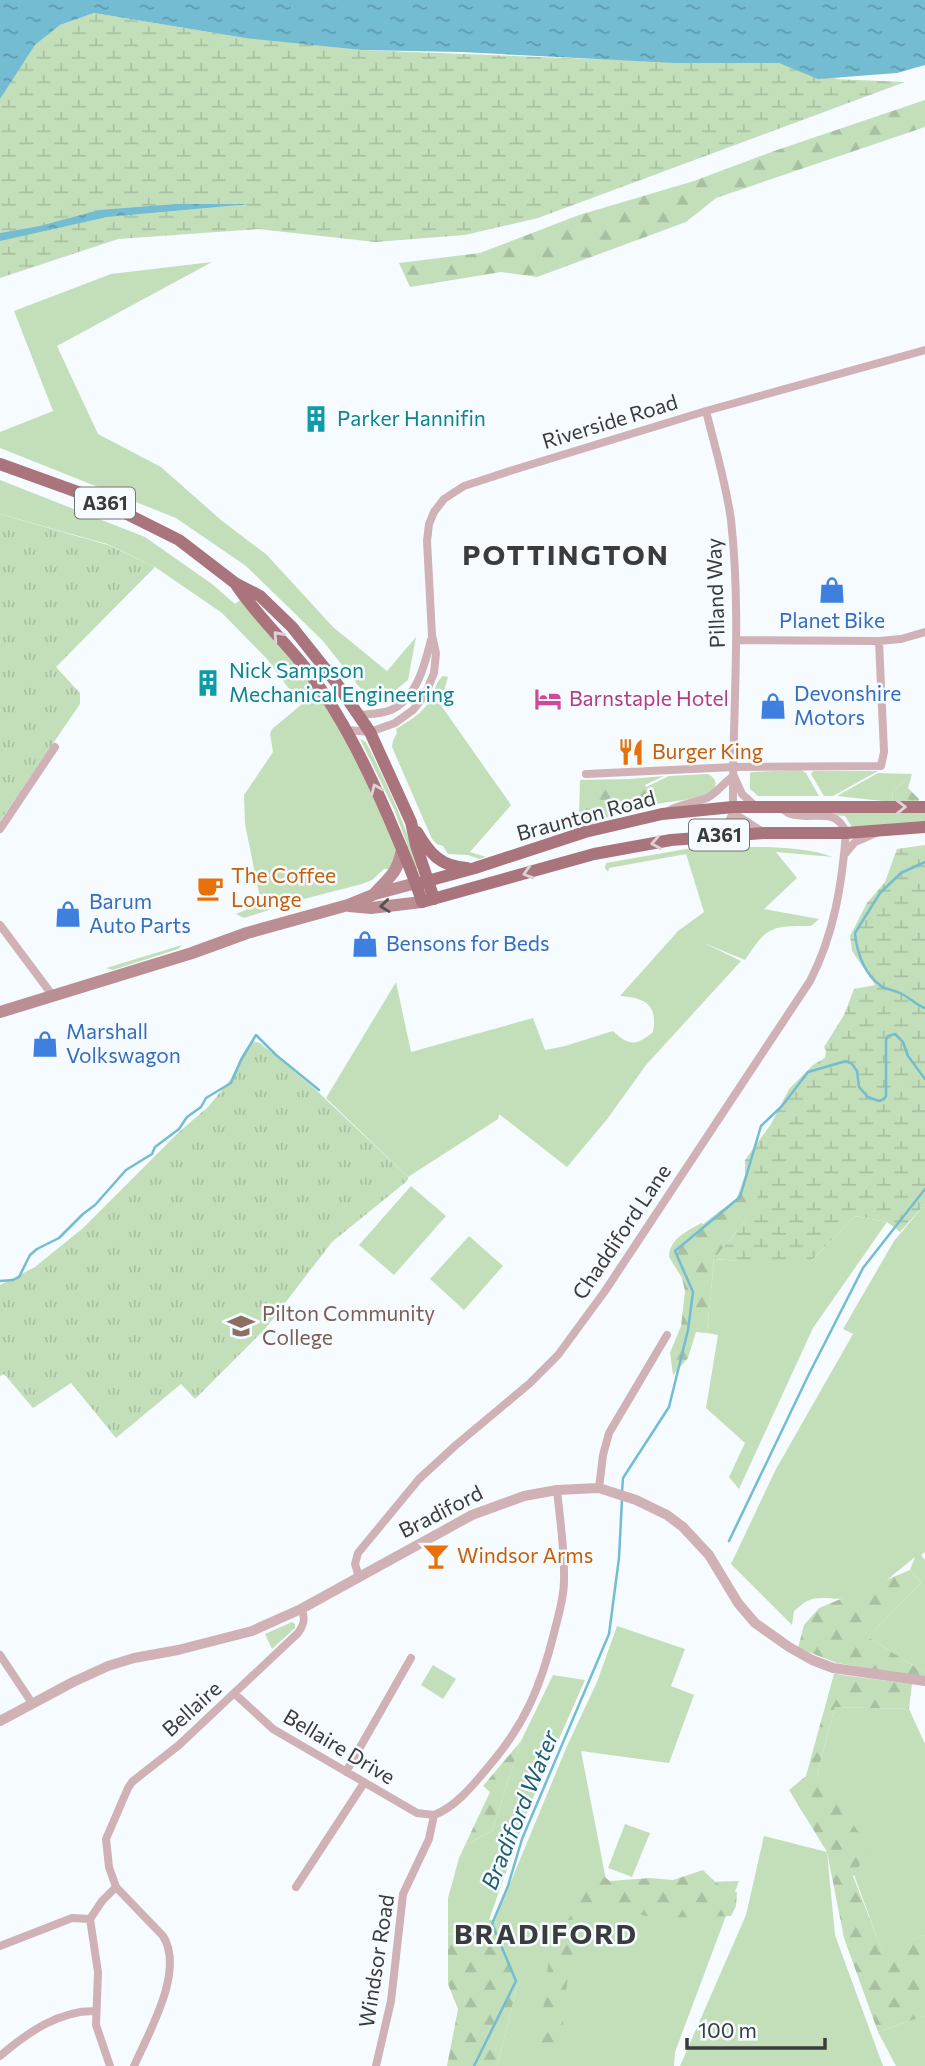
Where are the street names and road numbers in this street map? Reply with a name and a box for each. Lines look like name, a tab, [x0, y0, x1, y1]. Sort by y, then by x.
street label: Riverside Road	[539, 388, 680, 453]
road number: A361	[75, 488, 135, 518]
street label: Pilland Way	[700, 537, 729, 649]
street label: Braunton Road	[514, 784, 658, 845]
road number: A361	[689, 820, 749, 850]
street label: Chaddiford Lane	[566, 1159, 675, 1304]
street label: Bradiford	[394, 1479, 486, 1542]
street label: Bellaire	[156, 1675, 226, 1741]
street label: Bellaire Drive	[280, 1703, 400, 1789]
street label: Windsor Road	[353, 1892, 398, 2029]

